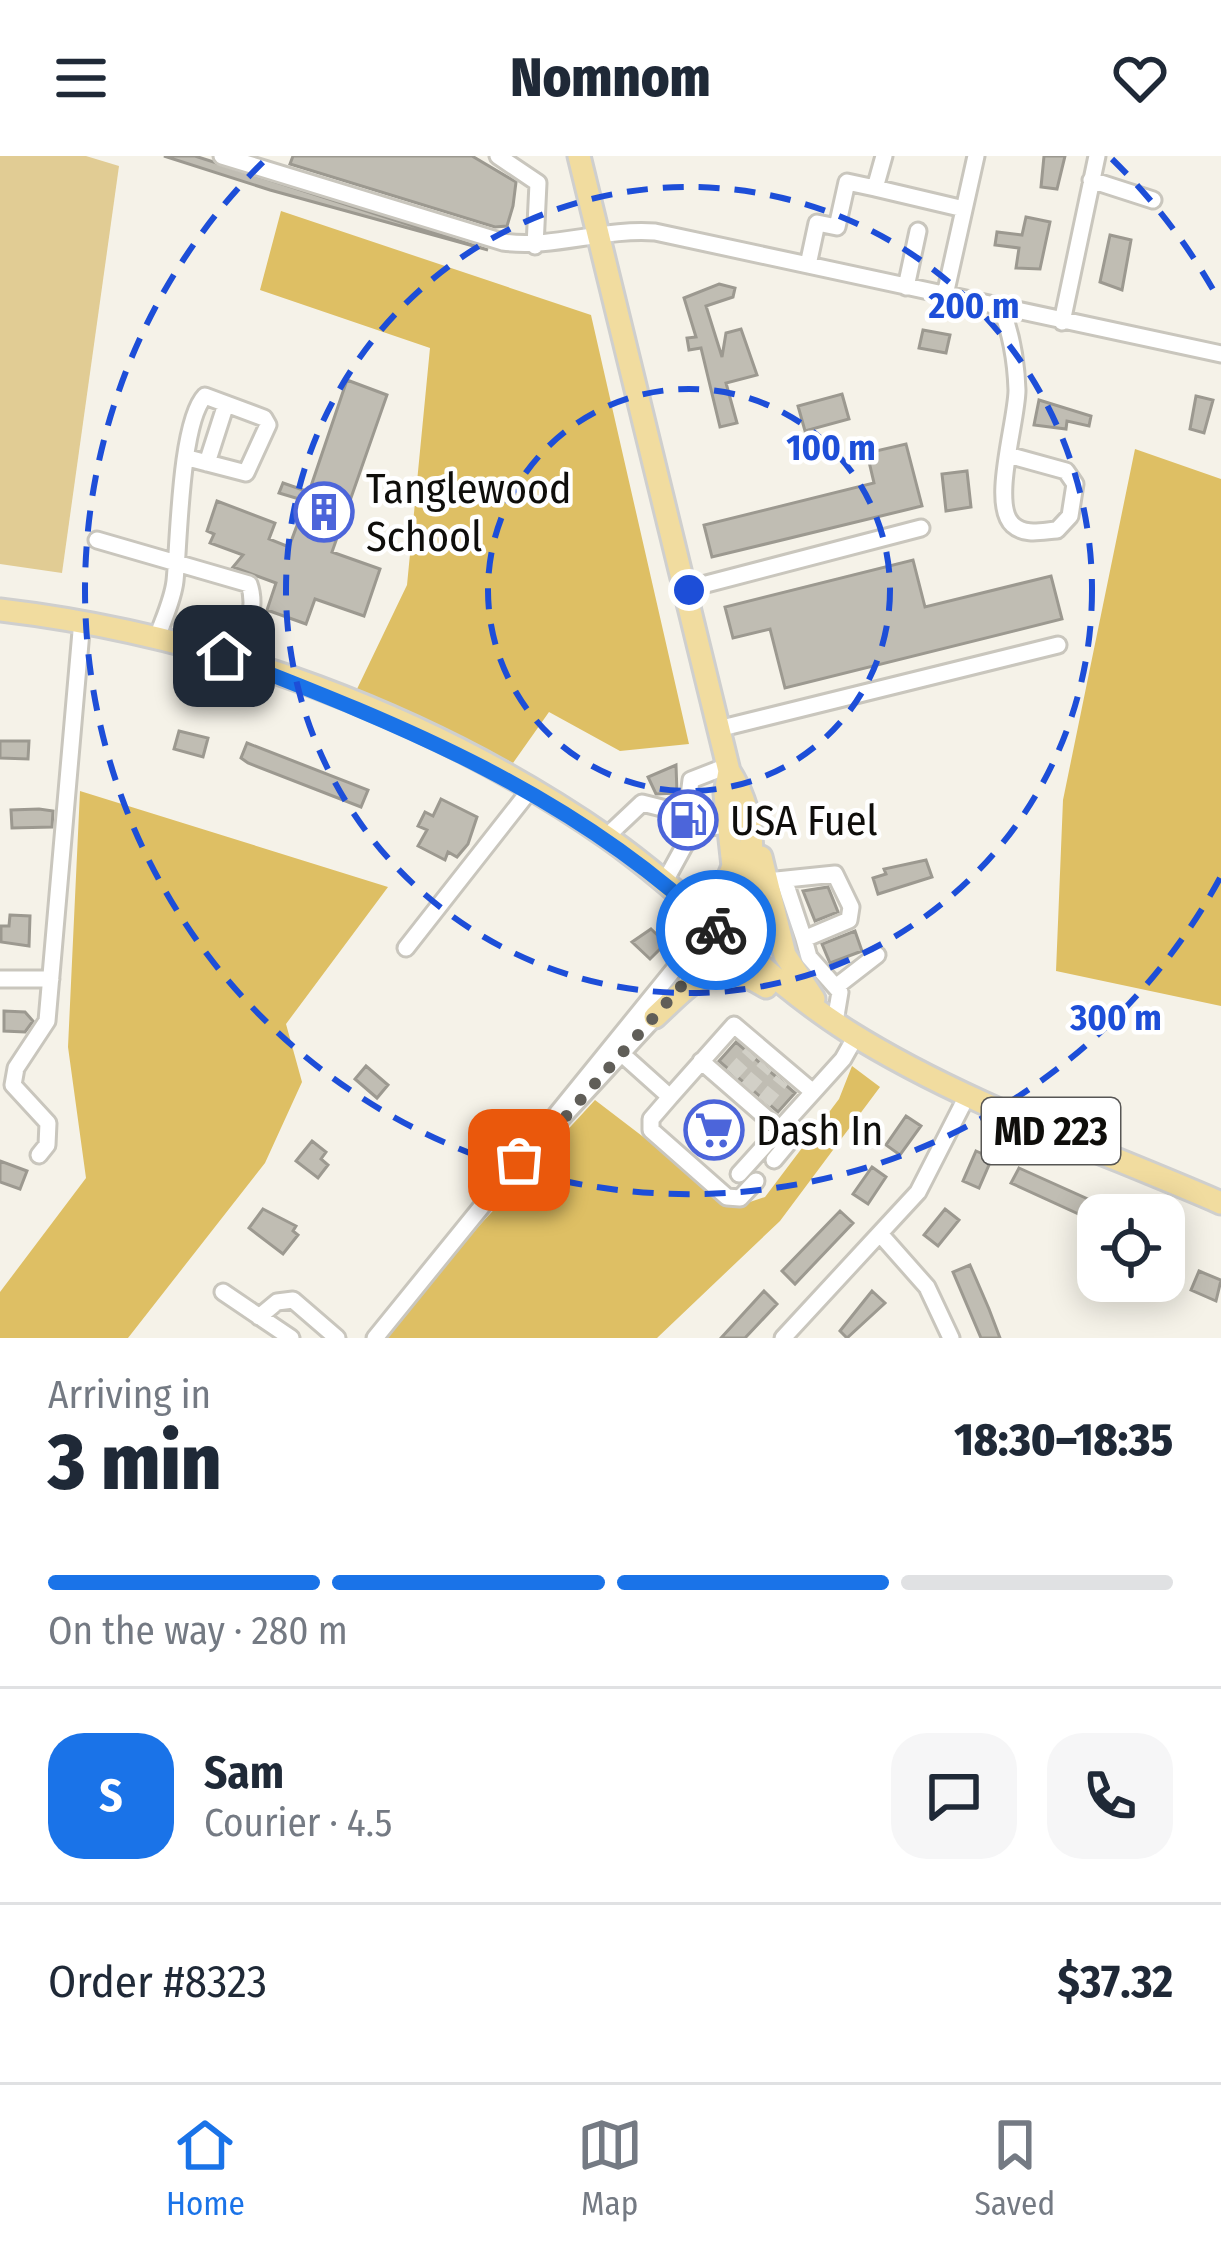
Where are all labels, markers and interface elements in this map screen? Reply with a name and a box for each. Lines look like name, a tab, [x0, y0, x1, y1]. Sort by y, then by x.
icon: menu	[48, 45, 114, 111]
icon: heart	[1107, 45, 1173, 111]
text: Nomnom	[510, 46, 711, 110]
text: 200 m	[928, 284, 1019, 328]
text: 100 m	[786, 426, 876, 470]
place label: Tanglewood School	[366, 464, 572, 562]
building icon: Tanglewood School	[293, 481, 355, 543]
centre of rings	[668, 569, 710, 611]
pin	[173, 605, 275, 707]
icon: home	[191, 623, 257, 689]
fuel station icon: USA Fuel	[657, 789, 719, 851]
place label: USA Fuel	[730, 796, 878, 846]
courier	[656, 870, 776, 990]
icon: bike	[683, 897, 749, 963]
text: 300 m	[1069, 996, 1162, 1040]
road number: MD 223	[982, 1098, 1120, 1164]
supermarket icon: Dash In	[683, 1099, 745, 1161]
place label: Dash In	[756, 1106, 883, 1156]
pin	[468, 1109, 570, 1211]
icon: bag	[486, 1127, 552, 1193]
map controls	[1077, 1194, 1185, 1302]
button: locate	[1077, 1194, 1185, 1302]
text: Arriving in	[48, 1372, 211, 1418]
text: 18:30–18:35	[954, 1413, 1173, 1467]
text: 3 min	[48, 1416, 221, 1510]
text: On the way · 280 m	[48, 1608, 348, 1654]
button: chat	[891, 1733, 1017, 1859]
button: phone	[1047, 1733, 1173, 1859]
text: Sam	[204, 1746, 284, 1800]
text: S	[99, 1769, 123, 1823]
text: Courier · 4.5	[204, 1800, 392, 1846]
text: Order #8323	[48, 1955, 267, 2009]
text: $37.32	[1058, 1955, 1173, 2009]
tab: Home	[166, 2112, 245, 2224]
tab: Map	[577, 2112, 643, 2224]
tab: Saved	[975, 2112, 1055, 2224]

